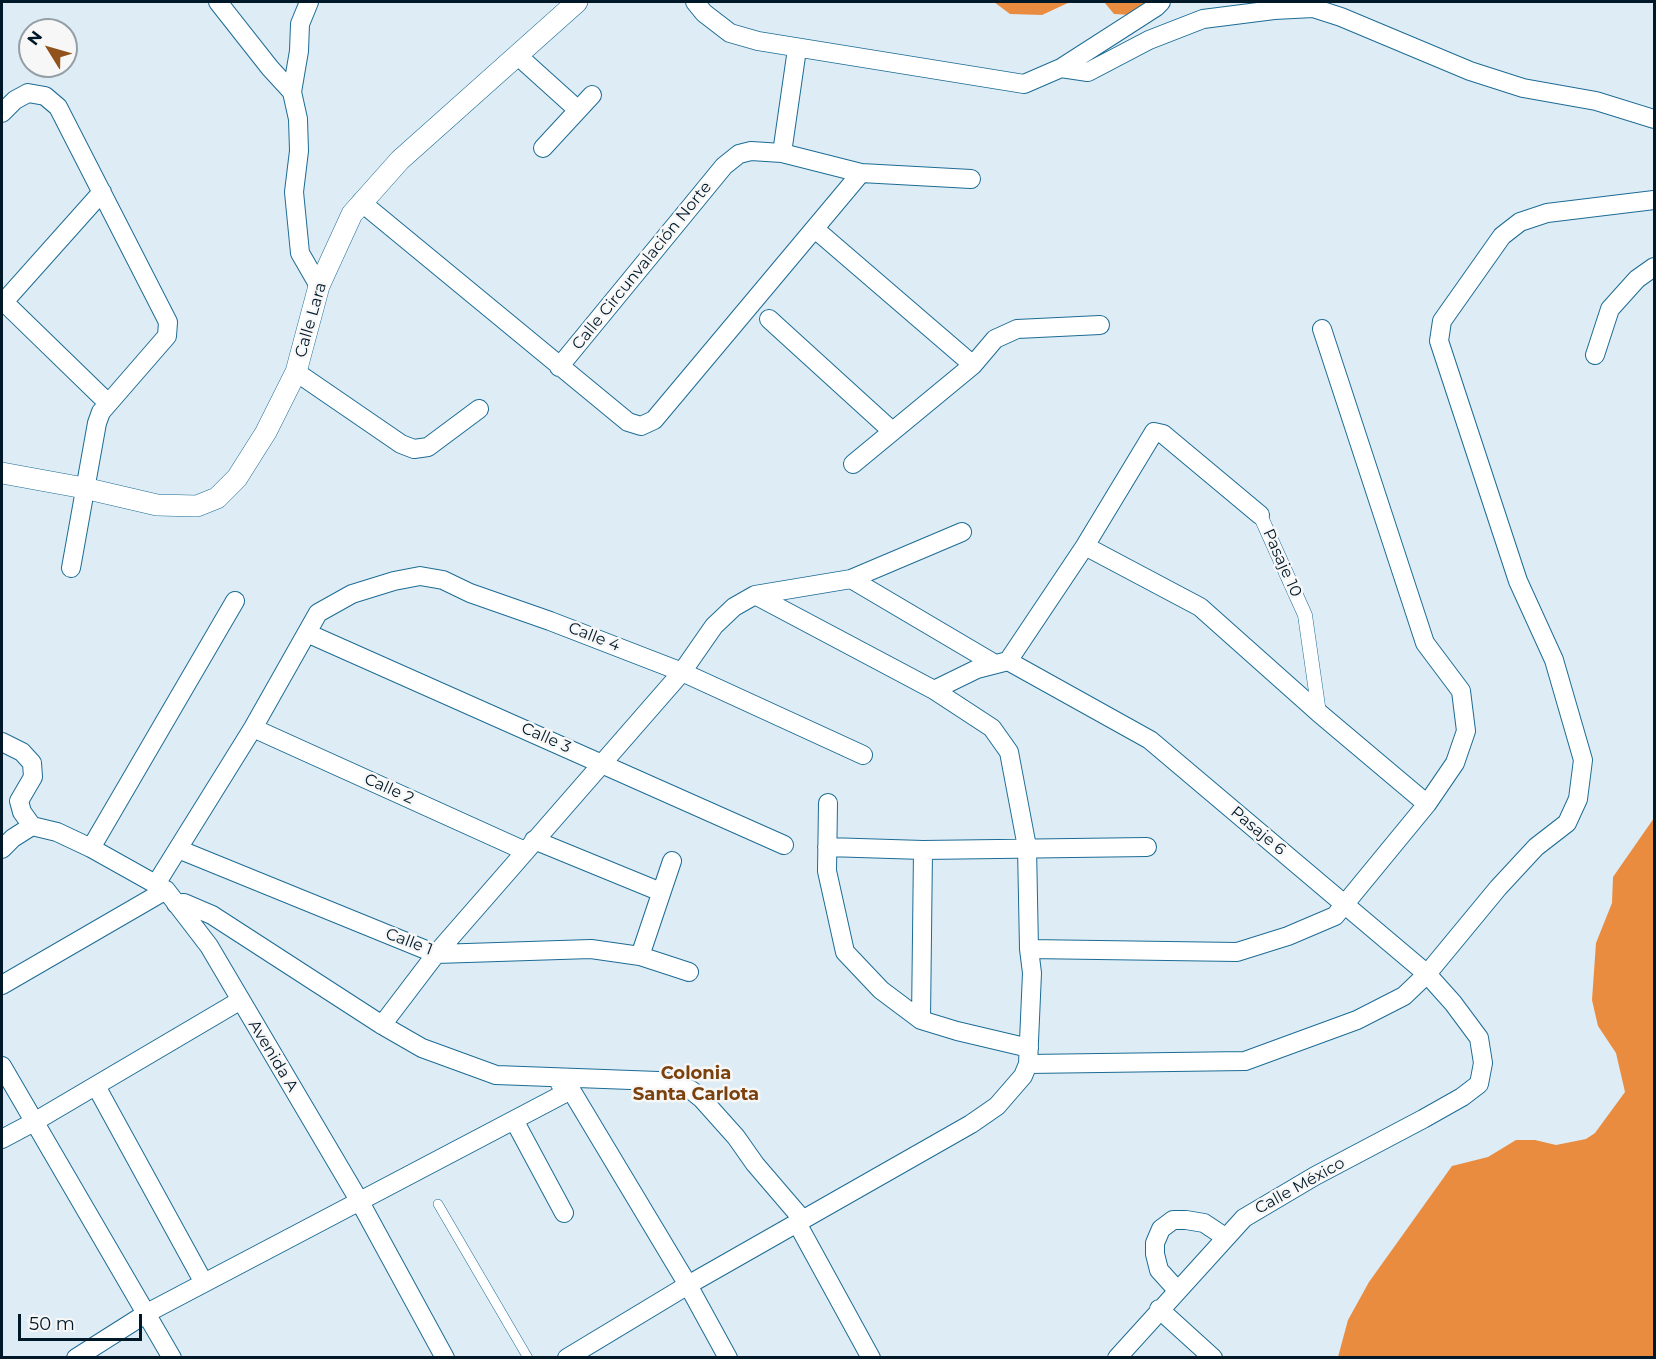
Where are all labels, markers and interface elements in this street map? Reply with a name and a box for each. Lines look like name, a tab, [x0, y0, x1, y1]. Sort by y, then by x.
north arrow	[18, 18, 78, 78]
text: N	[23, 27, 46, 49]
street label: Calle Circunvalación Norte	[568, 178, 716, 354]
street label: Calle Lara	[291, 280, 331, 360]
street label: Pasaje 10	[1258, 526, 1306, 600]
street label: Calle 4	[565, 618, 623, 656]
street label: Calle 3	[518, 719, 574, 757]
street label: Calle 2	[361, 770, 417, 808]
street label: Pasaje 6	[1227, 802, 1289, 860]
street label: Calle 1	[383, 924, 435, 960]
street label: Avenida A	[244, 1017, 302, 1095]
district label: Colonia Santa Carlota	[633, 1063, 759, 1106]
street label: Calle México	[1252, 1153, 1348, 1219]
scale bar	[21, 1302, 146, 1340]
text: 50 m	[29, 1313, 75, 1335]

